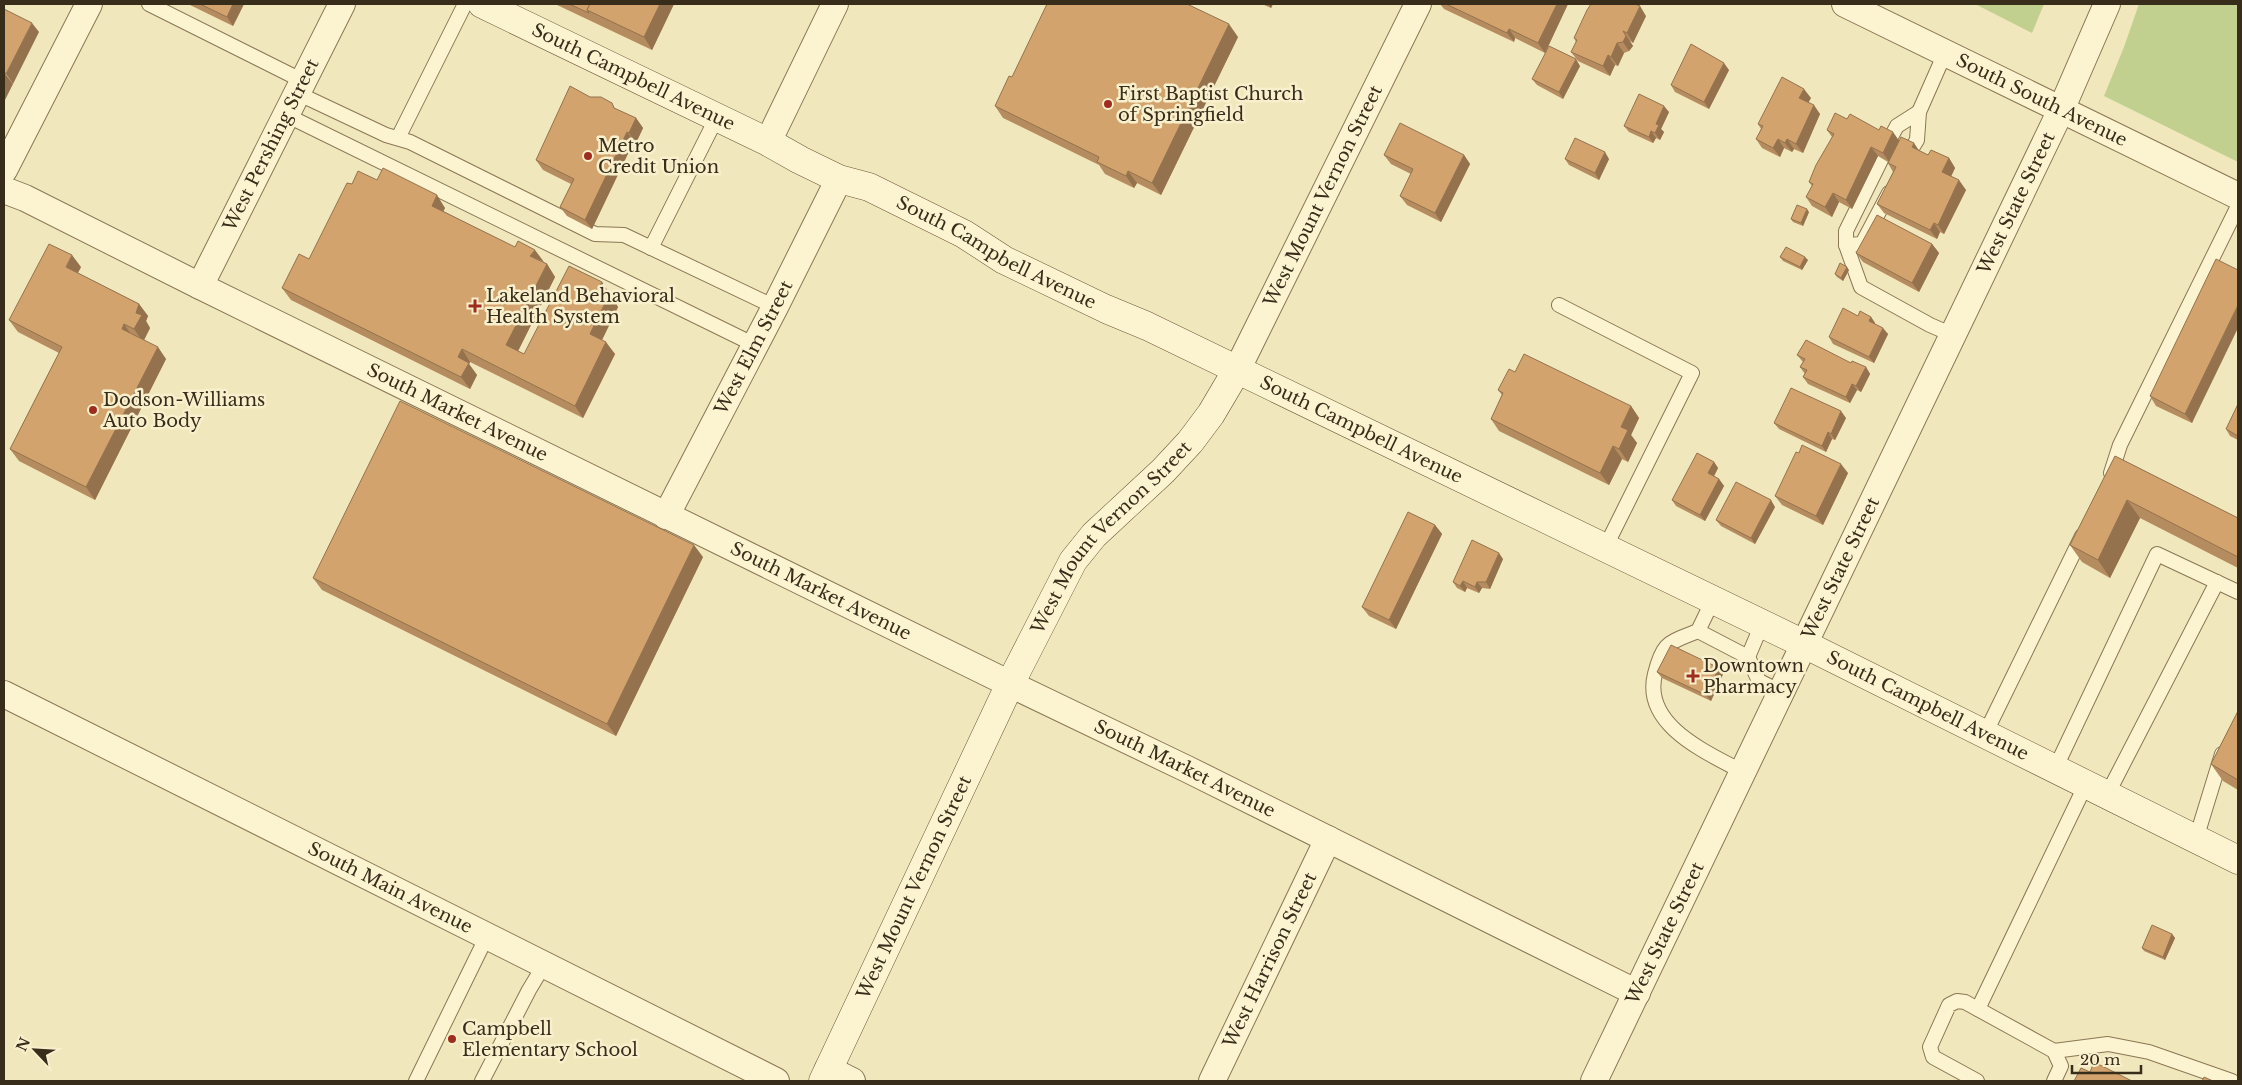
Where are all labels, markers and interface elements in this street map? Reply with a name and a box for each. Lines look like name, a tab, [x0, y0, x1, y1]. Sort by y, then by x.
street label: South Campbell Avenue	[528, 19, 738, 135]
street label: South South Avenue	[1953, 49, 2131, 151]
street label: West Pershing Street	[218, 55, 324, 236]
street label: West Mount Vernon Street	[1259, 82, 1387, 311]
place label: First Baptist Church of Springfield	[1118, 83, 1303, 126]
marker: First Baptist Church of Springfield	[1102, 98, 1114, 110]
street label: West State Street	[1972, 128, 2060, 279]
place label: Metro Credit Union	[598, 135, 719, 178]
marker: Metro Credit Union	[582, 150, 594, 162]
street label: South Campbell Avenue	[893, 191, 1100, 314]
street label: West Elm Street	[709, 277, 798, 419]
place label: Lakeland Behavioral Health System	[486, 285, 675, 328]
marker: Lakeland Behavioral Health System	[468, 299, 482, 313]
street label: South Market Avenue	[363, 359, 551, 466]
street label: South Campbell Avenue	[1256, 371, 1466, 488]
place label: Dodson-Williams Auto Body	[102, 389, 265, 432]
marker: Dodson-Williams Auto Body	[87, 404, 99, 416]
street label: West Mount Vernon Street	[1026, 437, 1196, 638]
street label: West State Street	[1797, 493, 1884, 644]
street label: South Market Avenue	[727, 537, 915, 645]
street label: South Campbell Avenue	[1823, 646, 2032, 765]
place label: Downtown Pharmacy	[1703, 655, 1804, 698]
marker: Downtown Pharmacy	[1687, 670, 1699, 682]
street label: South Market Avenue	[1091, 715, 1279, 822]
street label: West Mount Vernon Street	[852, 772, 976, 1004]
street label: South Main Avenue	[304, 837, 476, 938]
street label: West State Street	[1621, 858, 1709, 1009]
street label: West Harrison Street	[1218, 869, 1321, 1052]
place label: Campbell Elementary School	[462, 1018, 638, 1061]
north arrow	[10, 1025, 60, 1075]
marker: Campbell Elementary School	[446, 1033, 458, 1045]
text: N	[12, 1035, 34, 1054]
scale bar	[2072, 1042, 2141, 1074]
text: 20 m	[2080, 1050, 2120, 1069]

